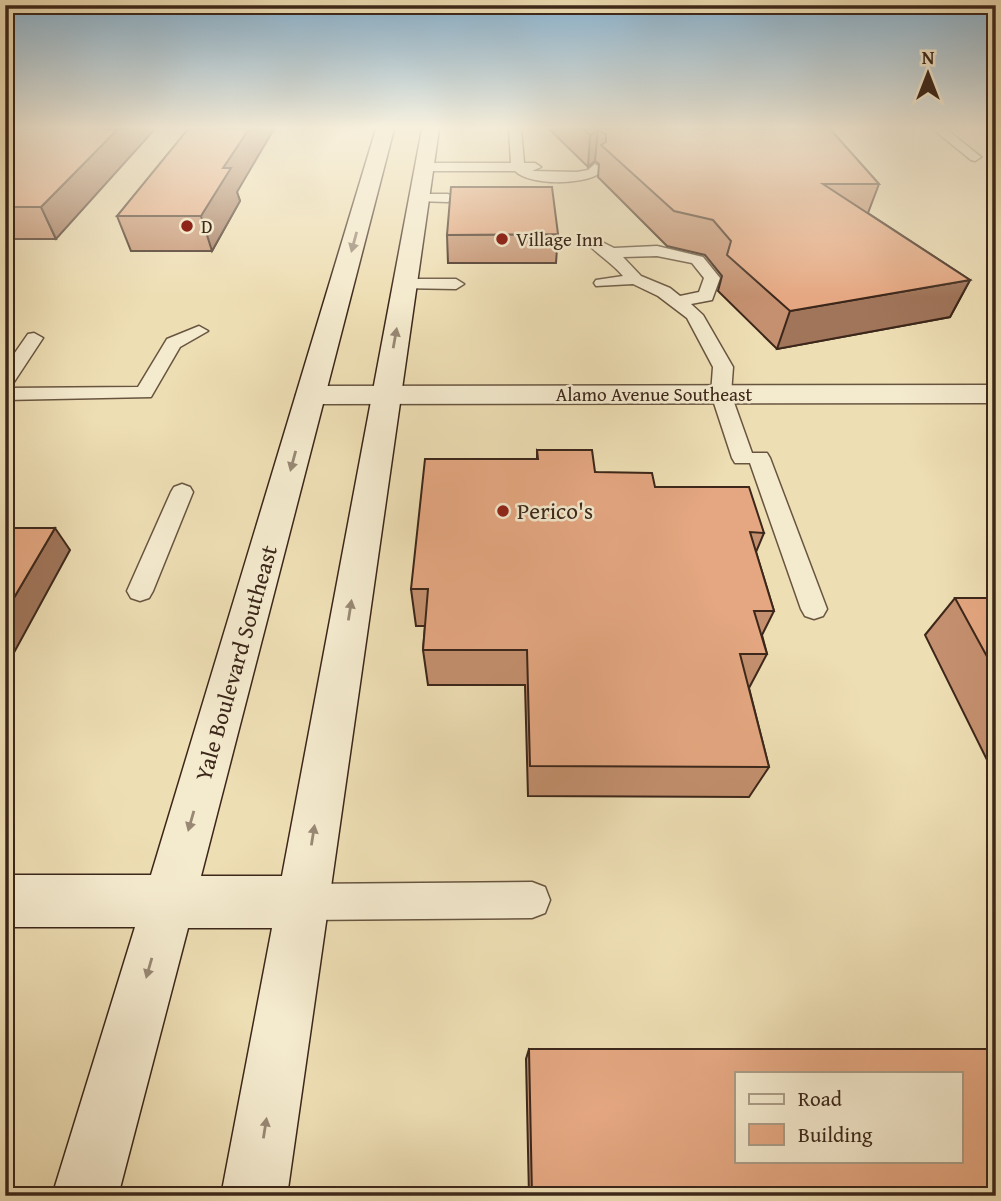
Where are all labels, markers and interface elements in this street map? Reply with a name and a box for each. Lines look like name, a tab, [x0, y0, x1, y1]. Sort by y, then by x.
north arrow	[892, 38, 962, 108]
text: N	[922, 43, 935, 71]
place label: D	[201, 212, 213, 240]
marker: D	[179, 218, 195, 234]
place label: Village Inn	[516, 225, 603, 253]
one-way arrow	[348, 231, 358, 252]
marker: Village Inn	[494, 231, 510, 247]
one-way arrow	[390, 326, 401, 348]
street label: Alamo Avenue Southeast	[556, 380, 753, 408]
one-way arrow	[287, 450, 298, 472]
place label: Perico's	[517, 494, 593, 527]
marker: Perico's	[495, 503, 511, 519]
street label: Yale Boulevard Southeast	[186, 541, 285, 785]
one-way arrow	[345, 599, 356, 621]
one-way arrow	[185, 811, 195, 832]
one-way arrow	[308, 824, 319, 846]
one-way arrow	[143, 957, 154, 979]
legend	[735, 1072, 962, 1162]
text: Road	[798, 1083, 843, 1114]
one-way arrow	[260, 1117, 271, 1139]
text: Building	[798, 1119, 873, 1150]

